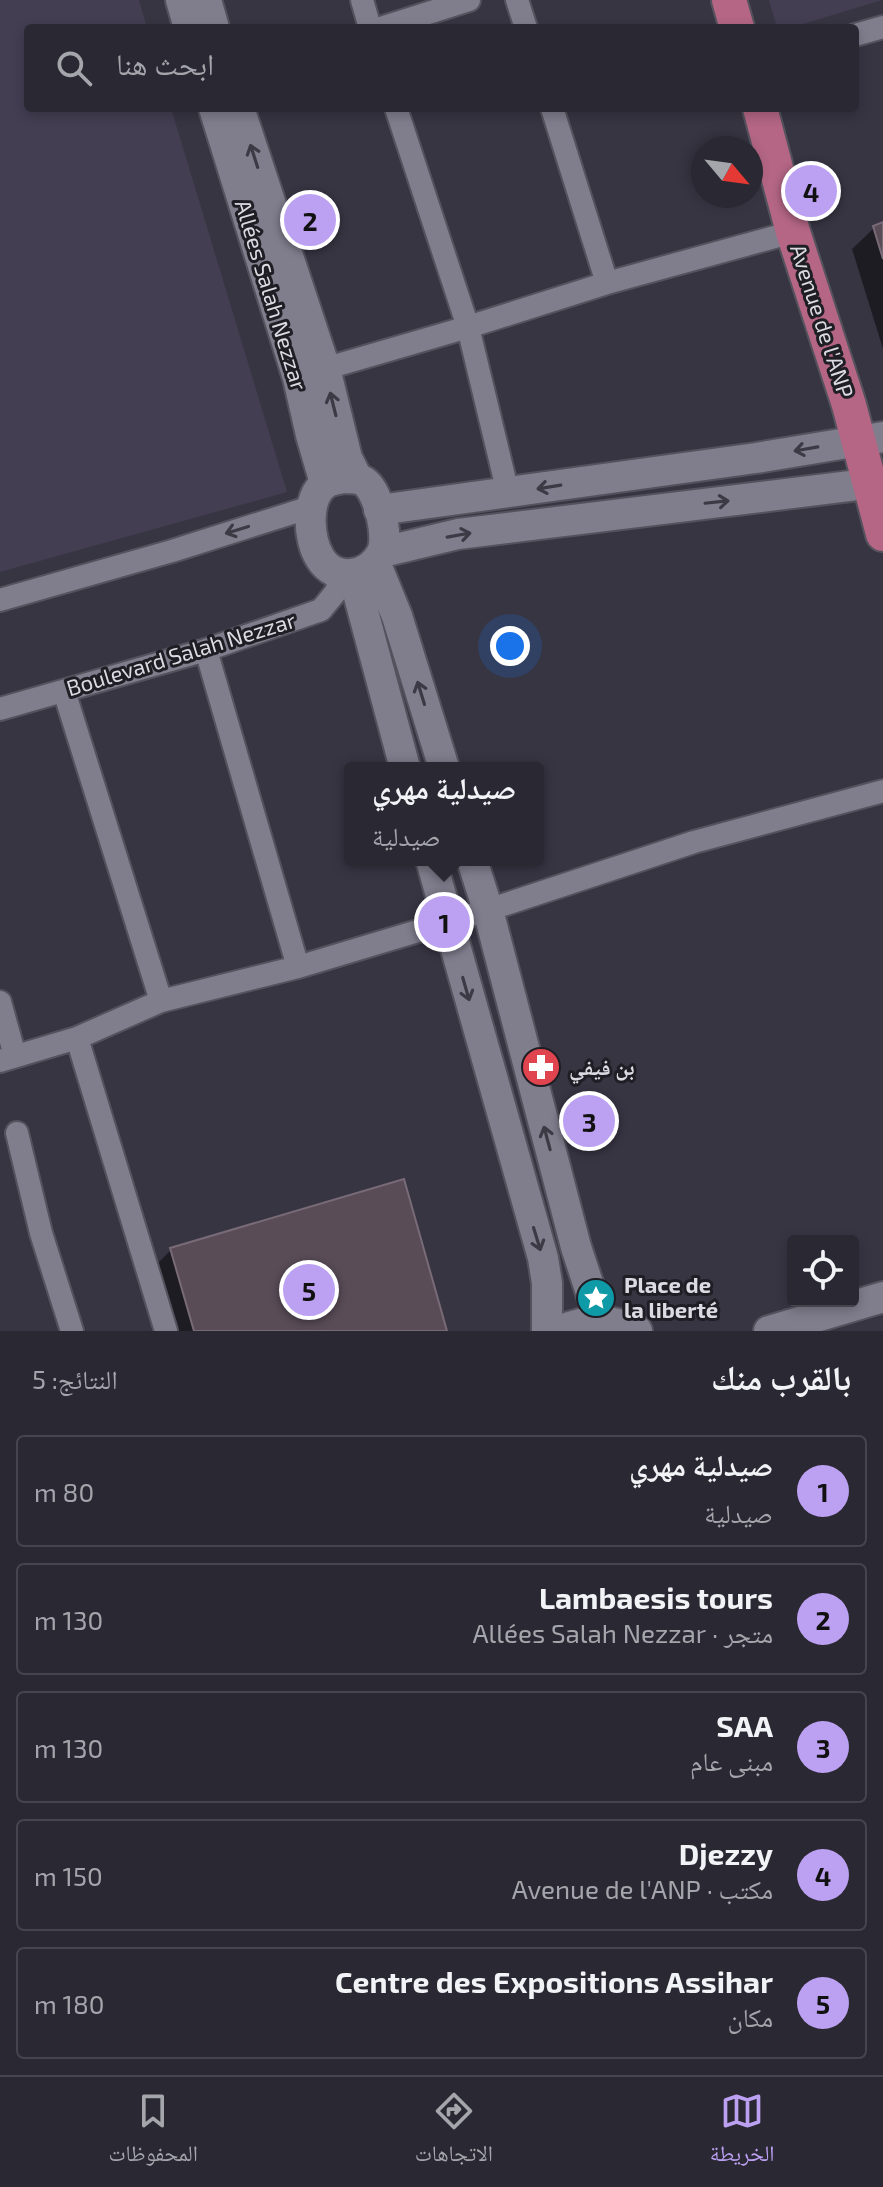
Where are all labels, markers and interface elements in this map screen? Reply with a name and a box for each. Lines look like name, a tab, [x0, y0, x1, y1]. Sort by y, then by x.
search box	[24, 24, 859, 112]
text: ابحث هنا	[116, 45, 214, 81]
icon: search	[52, 46, 96, 90]
north arrow	[691, 136, 763, 208]
one-way arrow	[246, 144, 261, 169]
pin: 4	[785, 161, 837, 221]
pin: 2	[284, 190, 336, 250]
street label: Allées Salah Nezzar	[231, 196, 313, 393]
street label: Avenue de l'ANP	[786, 241, 860, 401]
one-way arrow	[325, 392, 340, 417]
one-way arrow	[794, 443, 819, 458]
one-way arrow	[537, 480, 562, 495]
one-way arrow	[703, 494, 730, 509]
one-way arrow	[224, 524, 249, 539]
one-way arrow	[446, 527, 471, 542]
street label: Boulevard Salah Nezzar	[63, 606, 299, 700]
your location	[490, 626, 530, 666]
one-way arrow	[413, 681, 428, 707]
popup	[344, 762, 544, 866]
text: صيدلية مهري	[372, 769, 516, 805]
text: صيدلية	[372, 820, 441, 851]
pin: 1	[418, 892, 470, 952]
one-way arrow	[460, 976, 475, 1002]
pharmacy icon: بن فيفي	[520, 1046, 562, 1088]
place label: بن فيفي	[569, 1053, 635, 1084]
pin: 3	[563, 1091, 615, 1151]
one-way arrow	[539, 1125, 554, 1151]
one-way arrow	[530, 1226, 545, 1252]
map controls	[787, 1235, 859, 1307]
button: locate	[787, 1235, 859, 1307]
pin: 5	[283, 1260, 335, 1320]
place label: Place de la liberté	[624, 1271, 718, 1322]
place icon: Place de la liberté	[575, 1277, 617, 1319]
text: بالقرب منك	[711, 1356, 851, 1397]
text: النتائج: 5	[32, 1363, 118, 1394]
text: صيدلية مهري	[629, 1446, 773, 1482]
text: 80 m	[34, 1476, 94, 1507]
text: 1	[817, 1476, 829, 1507]
text: صيدلية	[704, 1497, 773, 1528]
text: Lambaesis tours	[539, 1579, 773, 1615]
text: 130 m	[34, 1604, 103, 1635]
text: 2	[815, 1604, 831, 1635]
text: متجر · Allées Salah Nezzar	[472, 1617, 773, 1648]
text: SAA	[716, 1707, 773, 1743]
text: 130 m	[34, 1732, 103, 1763]
text: 3	[816, 1732, 830, 1763]
text: مبنى عام	[690, 1745, 773, 1776]
text: Djezzy	[679, 1835, 773, 1871]
text: 150 m	[34, 1860, 103, 1891]
text: 4	[815, 1860, 831, 1891]
text: مكتب · Avenue de l'ANP	[512, 1873, 773, 1904]
text: Centre des Expositions Assihar	[335, 1963, 773, 1999]
text: 180 m	[34, 1988, 104, 2019]
text: 5	[816, 1988, 830, 2019]
text: مكان	[727, 2001, 773, 2032]
tab: المحفوظات	[108, 2089, 198, 2175]
tab: الاتجاهات	[415, 2089, 493, 2175]
tab: الخريطة	[710, 2089, 775, 2175]

